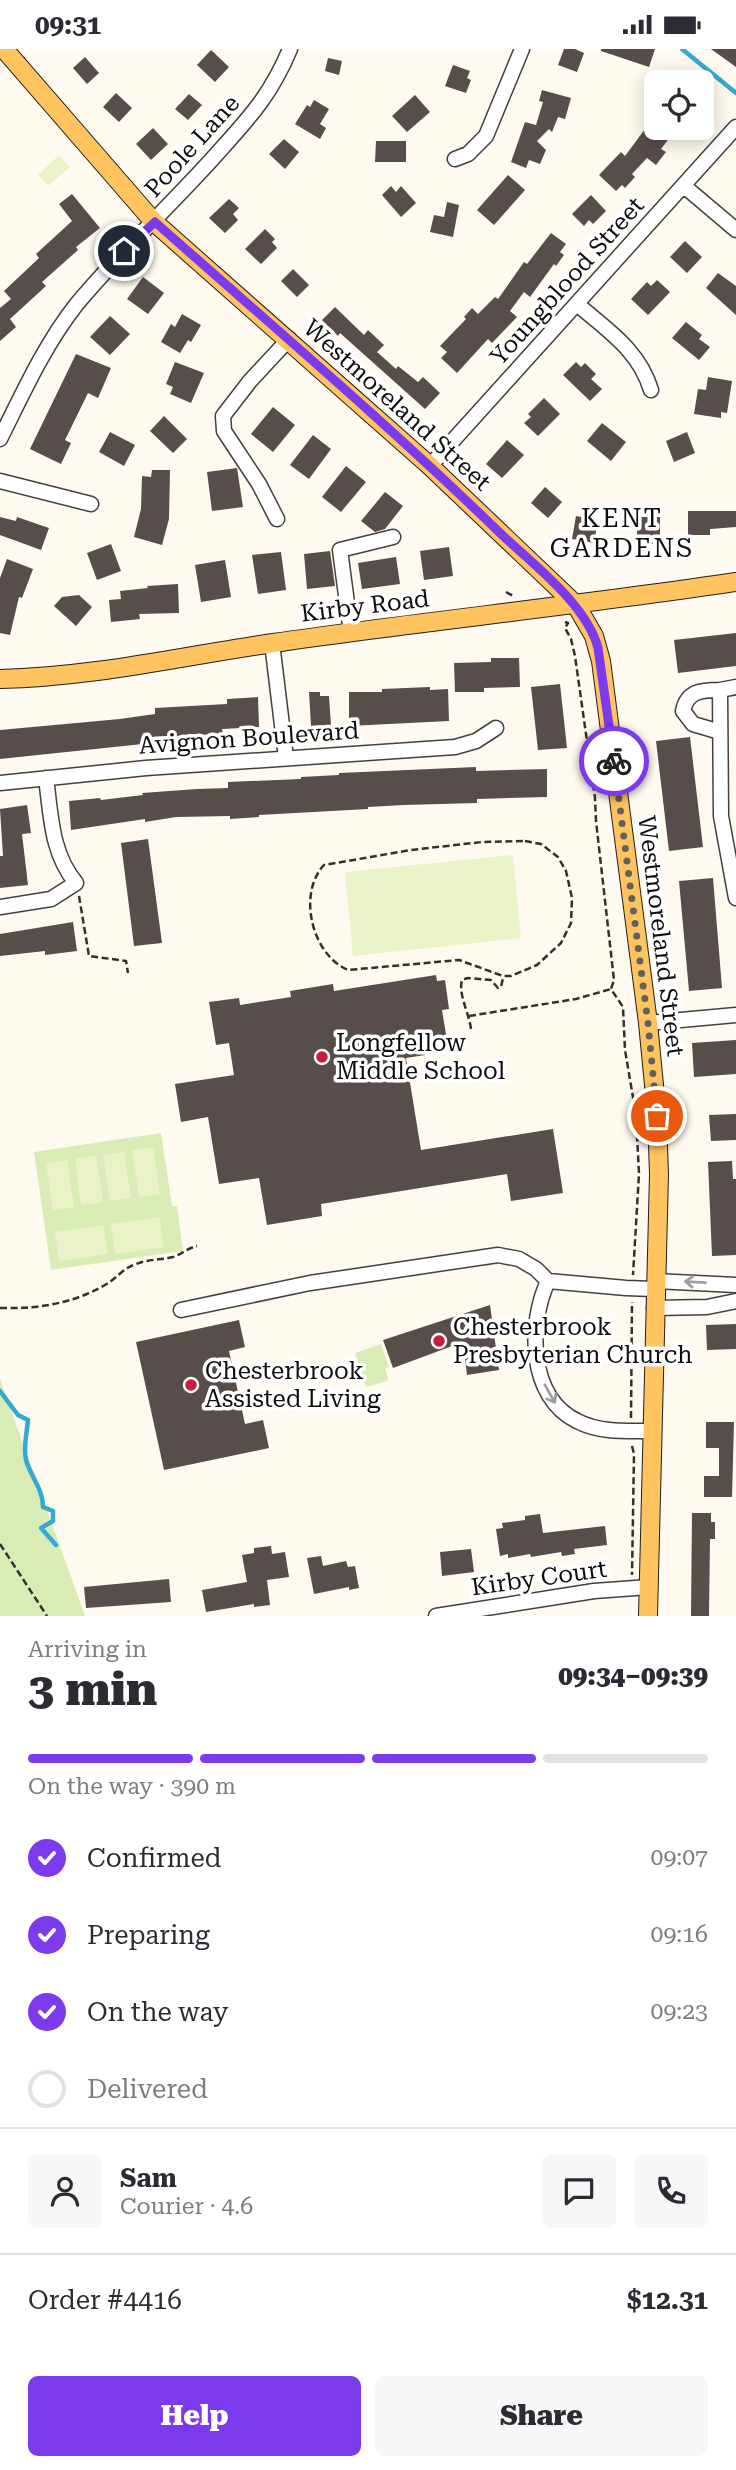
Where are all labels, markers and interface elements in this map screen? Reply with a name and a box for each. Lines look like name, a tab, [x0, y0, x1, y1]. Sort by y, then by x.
text: 09:31	[35, 10, 101, 40]
map controls	[644, 70, 714, 140]
button: locate	[644, 70, 714, 140]
street label: Poole Lane	[139, 89, 245, 203]
street label: Youngblood Street	[484, 191, 650, 371]
pin	[94, 221, 154, 281]
icon: home	[105, 232, 143, 270]
street label: Westmoreland Street	[298, 314, 496, 496]
district label: KENT GARDENS	[550, 503, 694, 563]
street label: Kirby Road	[299, 584, 431, 628]
street label: Avignon Boulevard	[138, 716, 360, 760]
courier	[579, 726, 649, 796]
icon: bike	[595, 742, 633, 780]
street label: Westmoreland Street	[632, 814, 690, 1058]
place label: Longfellow Middle School	[336, 1029, 505, 1085]
marker: Longfellow Middle School	[314, 1049, 330, 1065]
pin	[627, 1086, 687, 1146]
icon: bag	[638, 1097, 676, 1135]
one-way arrow	[684, 1276, 707, 1289]
place label: Chesterbrook Presbyterian Church	[453, 1313, 693, 1369]
marker: Chesterbrook Presbyterian Church	[431, 1333, 447, 1349]
place label: Chesterbrook Assisted Living	[205, 1357, 381, 1413]
marker: Chesterbrook Assisted Living	[183, 1377, 199, 1393]
one-way arrow	[543, 1383, 557, 1403]
street label: Kirby Court	[469, 1555, 609, 1601]
text: Arriving in	[28, 1636, 147, 1663]
text: 09:34–09:39	[558, 1661, 708, 1691]
text: 3 min	[28, 1662, 157, 1716]
text: On the way · 390 m	[28, 1773, 236, 1800]
icon: check	[28, 1839, 66, 1877]
text: Confirmed	[87, 1843, 222, 1873]
text: 09:07	[651, 1844, 708, 1871]
icon: check	[28, 1916, 66, 1954]
text: Preparing	[87, 1920, 210, 1950]
text: 09:16	[651, 1921, 708, 1948]
icon: check	[28, 1993, 66, 2031]
text: On the way	[87, 1997, 228, 2027]
text: 09:23	[651, 1998, 708, 2025]
text: Delivered	[87, 2074, 208, 2104]
button: person	[28, 2154, 102, 2228]
button: chat	[542, 2154, 616, 2228]
button: phone	[634, 2154, 708, 2228]
text: Sam	[120, 2163, 177, 2193]
text: Courier · 4.6	[120, 2193, 253, 2220]
text: Order #4416	[28, 2285, 182, 2315]
text: $12.31	[627, 2285, 708, 2315]
button: Help	[28, 2376, 361, 2456]
button: Share	[375, 2376, 708, 2456]

